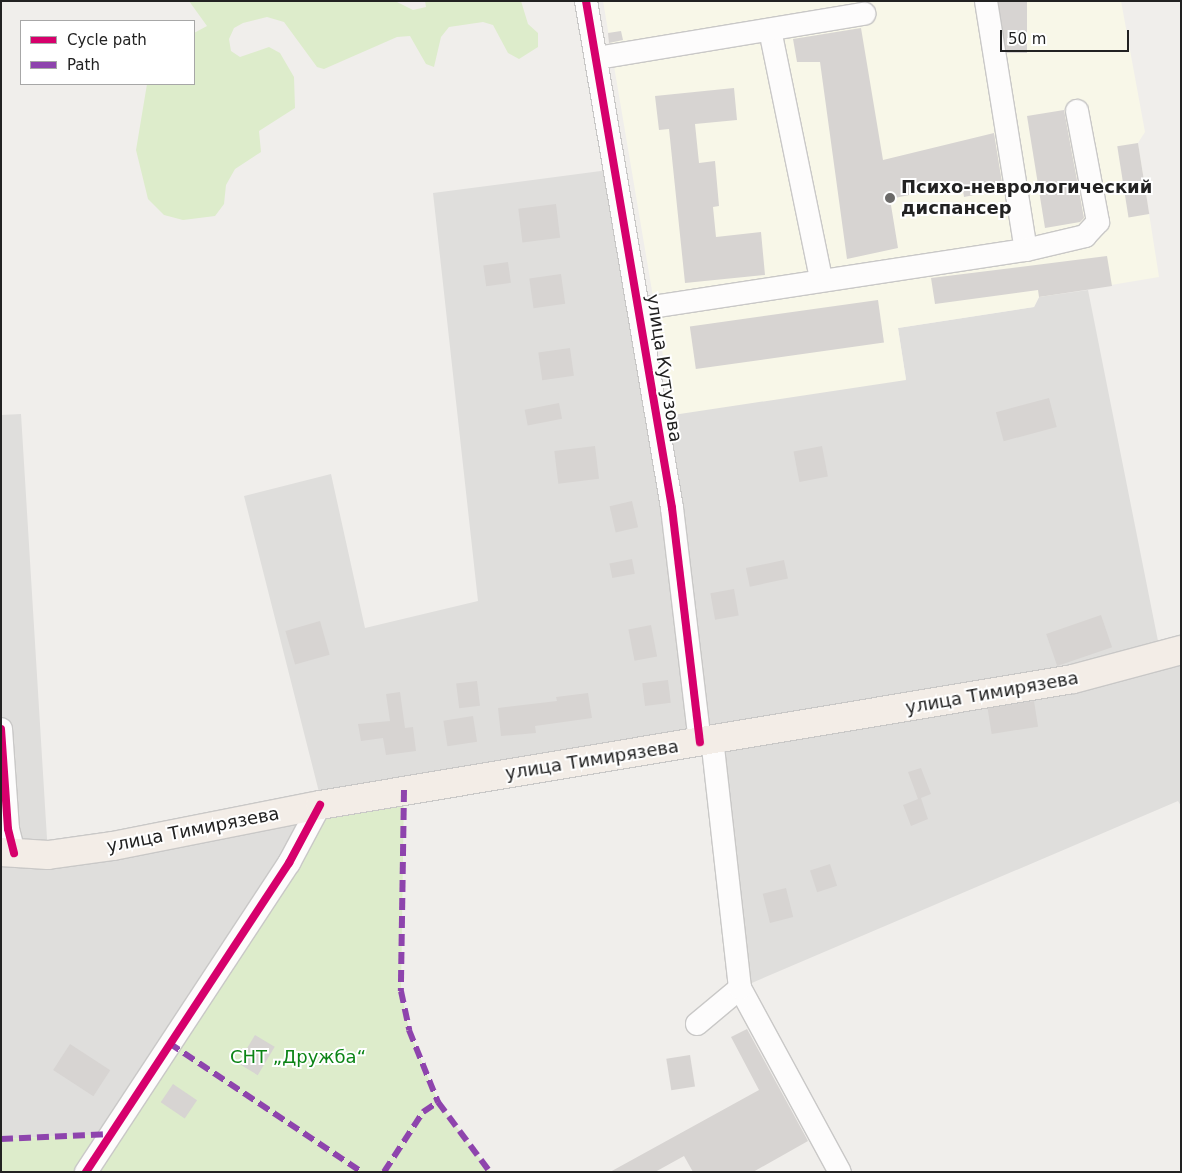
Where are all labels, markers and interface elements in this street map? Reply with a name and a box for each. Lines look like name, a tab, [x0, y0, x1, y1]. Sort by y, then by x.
legend	[20, 20, 195, 85]
scale bar	[1002, 20, 1131, 52]
text: 50 m	[1008, 30, 1046, 48]
text: Cycle path	[67, 31, 147, 49]
text: Path	[67, 56, 100, 74]
place label: Психо-неврологический диспансер	[901, 177, 1152, 220]
marker: Психо-неврологический диспансер	[883, 191, 897, 205]
street label: улица Кутузова	[642, 292, 686, 444]
street label: улица Тимирязева	[904, 667, 1080, 719]
street label: улица Тимирязева	[504, 736, 680, 784]
street label: улица Тимирязева	[105, 803, 281, 857]
park label: СНТ „Дружба“	[230, 1046, 366, 1068]

